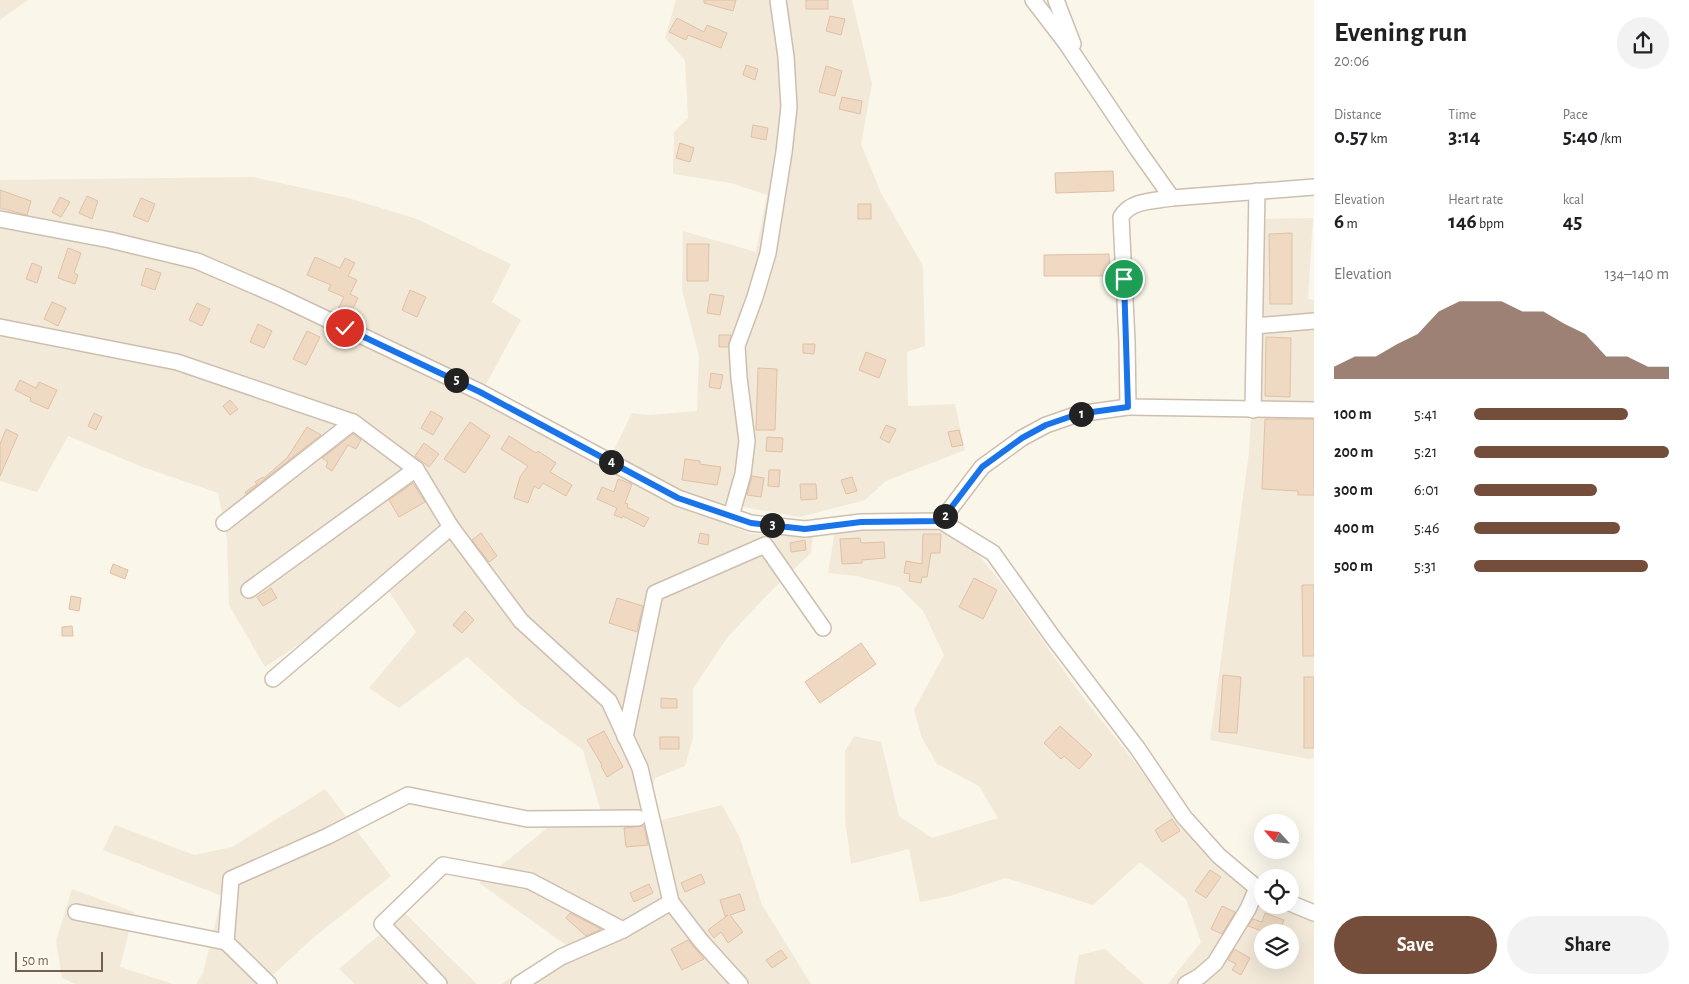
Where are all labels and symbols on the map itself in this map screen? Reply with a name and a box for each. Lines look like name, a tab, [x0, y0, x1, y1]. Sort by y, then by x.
pin	[1103, 258, 1145, 300]
pin	[324, 307, 366, 349]
pin: 5	[444, 368, 468, 392]
pin: 1	[1068, 402, 1094, 426]
pin: 4	[598, 450, 624, 474]
pin: 2	[932, 504, 958, 528]
pin: 3	[760, 512, 784, 538]
north arrow	[1254, 814, 1299, 859]
scale bar	[15, 949, 102, 972]

